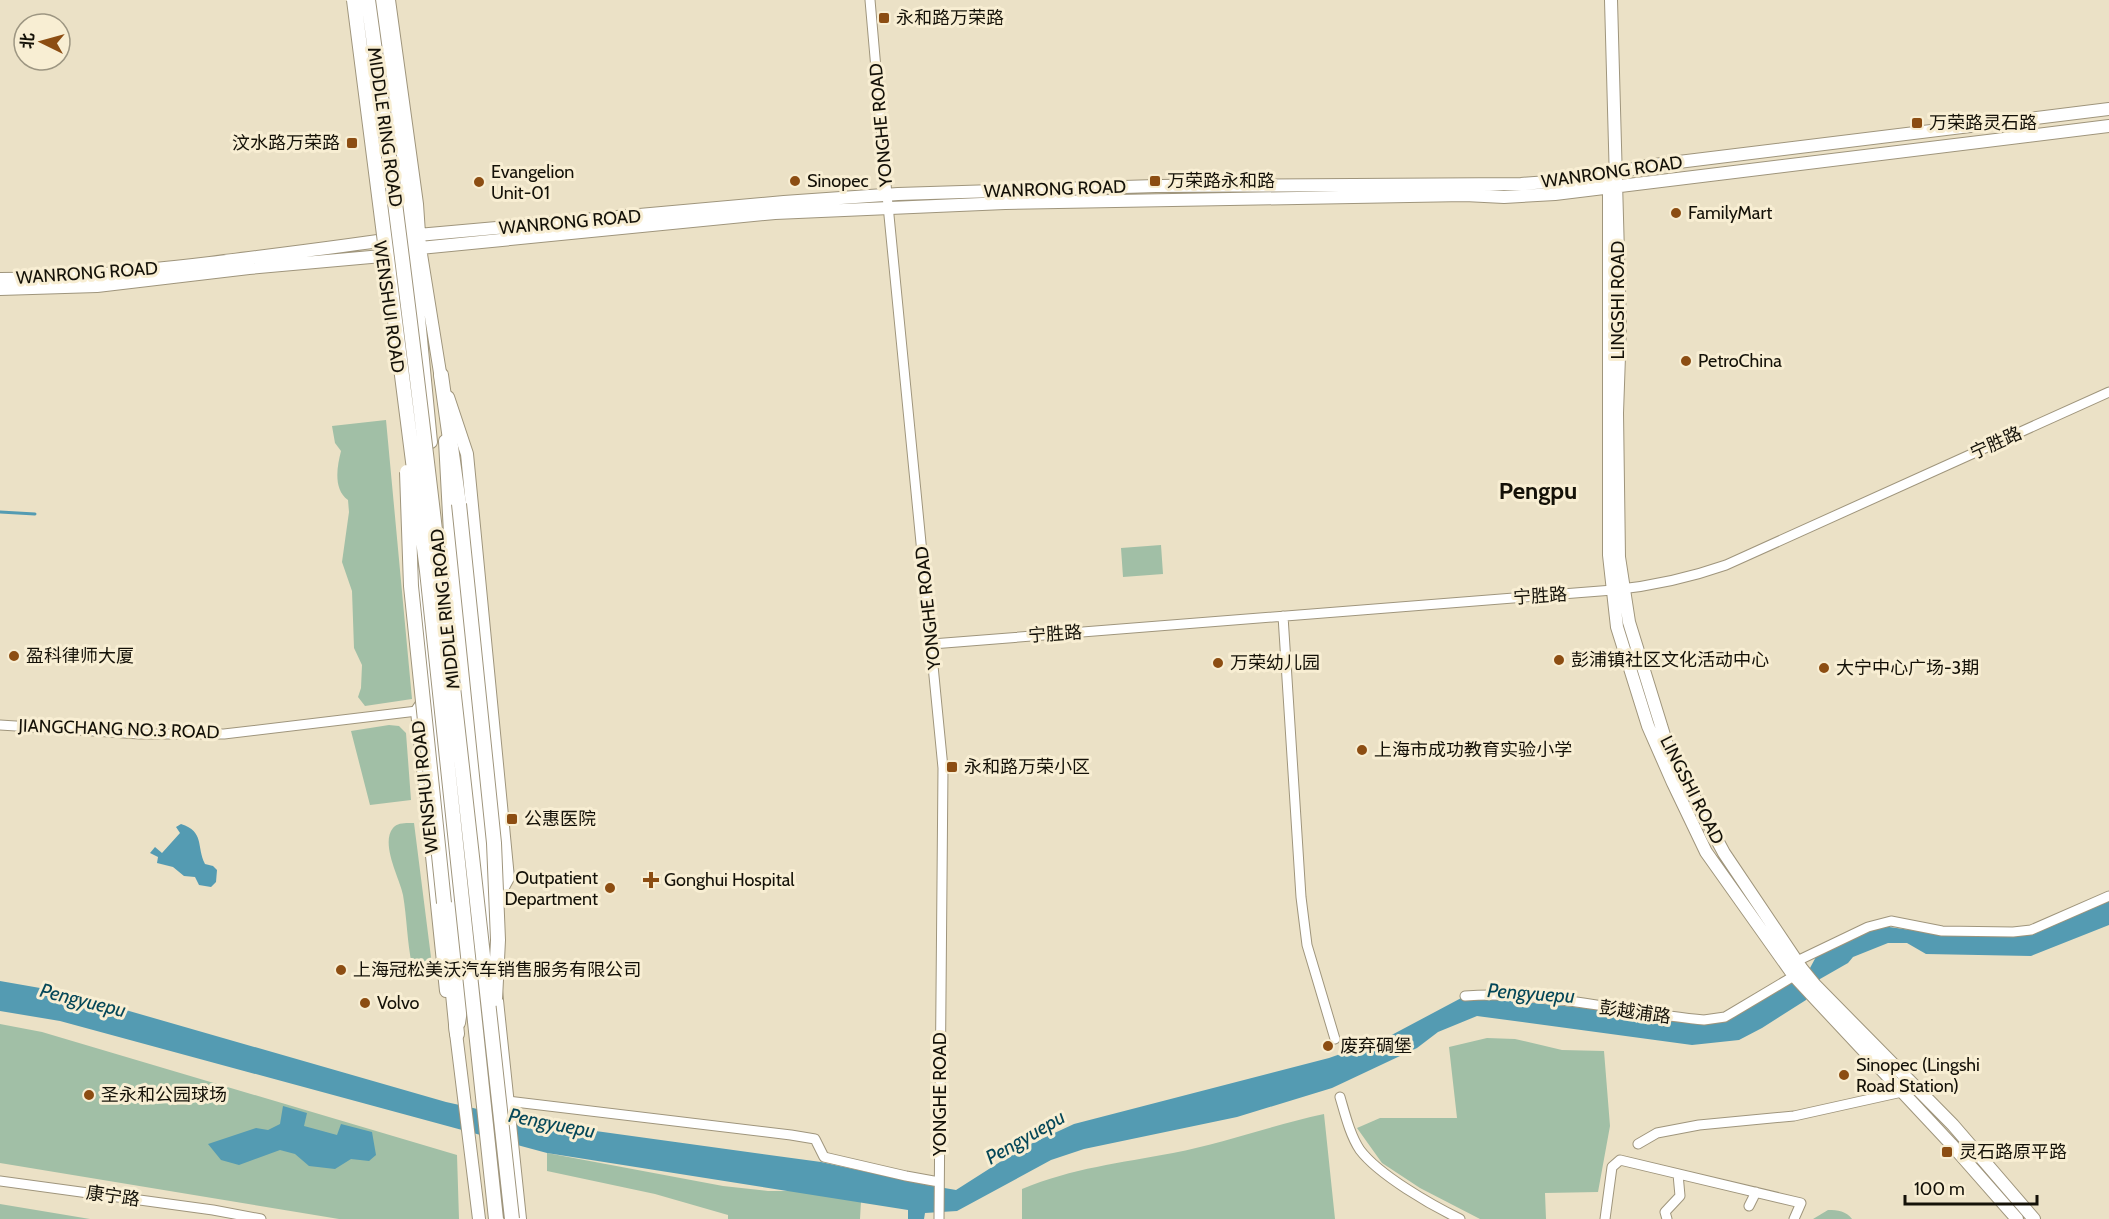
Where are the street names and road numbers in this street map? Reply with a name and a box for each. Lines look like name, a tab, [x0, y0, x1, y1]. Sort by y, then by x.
street label: MIDDLE RING ROAD	[363, 46, 407, 208]
street label: YONGHE ROAD	[865, 62, 897, 189]
street label: WANRONG ROAD	[1540, 151, 1684, 193]
street label: WANRONG ROAD	[983, 176, 1127, 202]
street label: WANRONG ROAD	[498, 205, 642, 239]
street label: WENSHUI ROAD	[369, 239, 409, 375]
street label: LINGSHI ROAD	[1607, 241, 1629, 359]
street label: WANRONG ROAD	[15, 257, 159, 289]
street label: 宁胜路	[1967, 422, 2025, 464]
street label: MIDDLE RING ROAD	[426, 528, 464, 690]
street label: YONGHE ROAD	[911, 545, 946, 672]
street label: 宁胜路	[1512, 583, 1568, 609]
street label: 宁胜路	[1027, 621, 1083, 647]
street label: JIANGCHANG NO.3 ROAD	[17, 714, 220, 744]
street label: WENSHUI ROAD	[407, 720, 443, 854]
street label: LINGSHI ROAD	[1655, 732, 1729, 848]
street label: 彭越浦路	[1598, 996, 1672, 1028]
street label: YONGHE ROAD	[929, 1032, 951, 1157]
street label: 康宁路	[85, 1181, 141, 1211]

